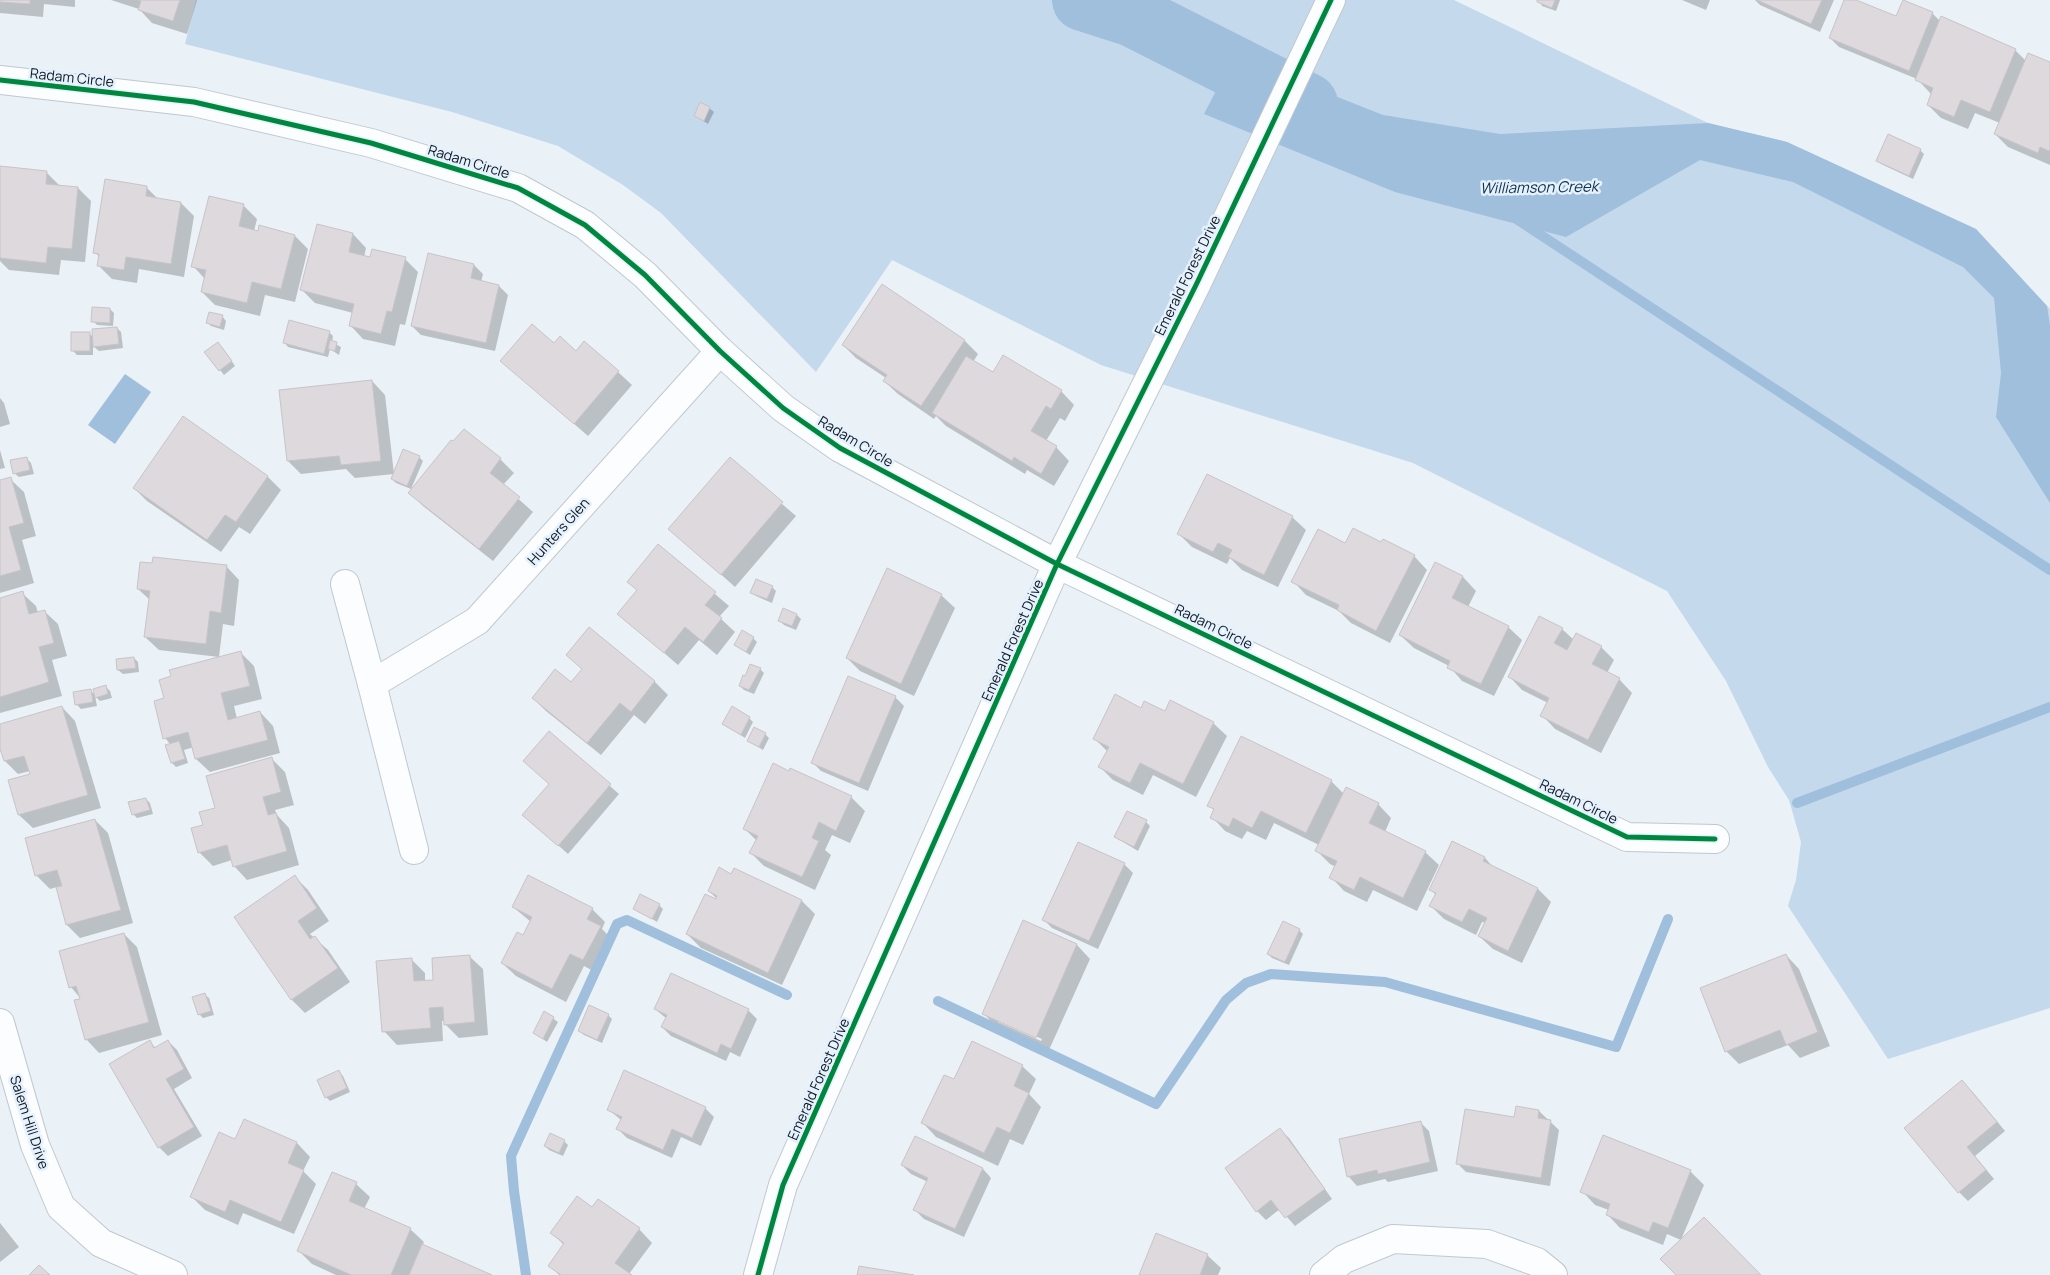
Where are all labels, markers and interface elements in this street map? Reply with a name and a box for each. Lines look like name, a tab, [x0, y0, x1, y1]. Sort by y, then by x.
street label: Radam Circle	[29, 63, 115, 91]
street label: Radam Circle	[426, 140, 512, 182]
water label: Williamson Creek	[1480, 175, 1601, 199]
street label: Emerald Forest Drive	[1150, 212, 1224, 338]
street label: Radam Circle	[815, 411, 897, 471]
street label: Hunters Glen	[523, 493, 593, 569]
street label: Emerald Forest Drive	[977, 576, 1047, 704]
street label: Radam Circle	[1172, 599, 1256, 653]
street label: Radam Circle	[1537, 774, 1621, 828]
street label: Emerald Forest Drive	[783, 1015, 853, 1143]
street label: Salem Hill Drive	[6, 1073, 54, 1171]

